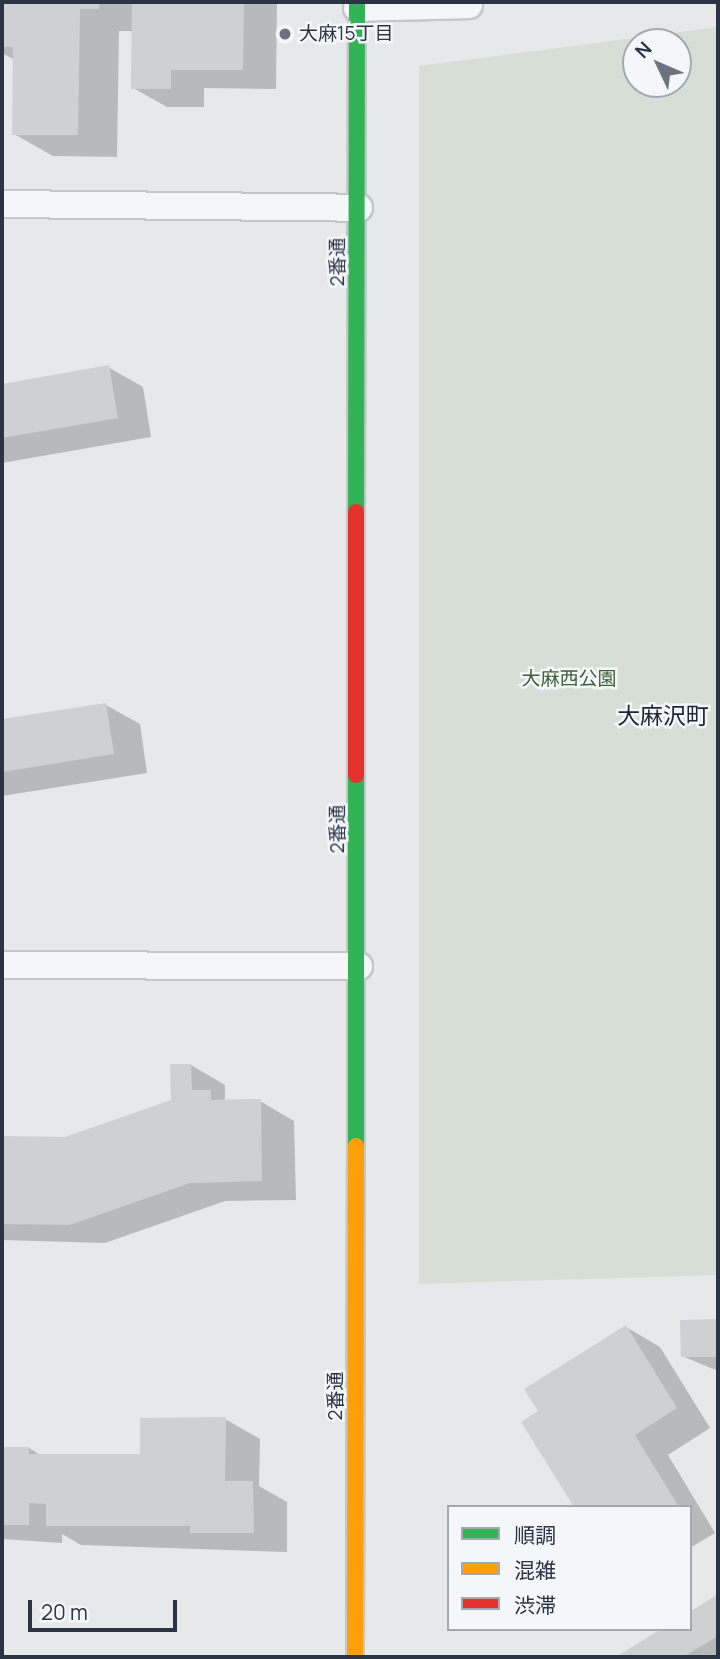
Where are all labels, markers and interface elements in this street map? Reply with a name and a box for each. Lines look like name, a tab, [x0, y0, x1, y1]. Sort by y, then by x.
place label: 大麻15丁目	[299, 23, 393, 45]
marker: 大麻15丁目	[277, 26, 293, 42]
north arrow	[622, 28, 692, 98]
text: N	[629, 36, 657, 64]
street label: 2番通	[327, 238, 349, 286]
park label: 大麻西公園	[522, 668, 616, 690]
district label: 大麻沢町	[617, 701, 709, 729]
street label: 2番通	[327, 805, 349, 853]
street label: 2番通	[325, 1372, 347, 1420]
legend	[447, 1505, 692, 1631]
text: 順調	[514, 1521, 556, 1549]
text: 混雑	[514, 1556, 556, 1584]
scale bar	[32, 1586, 180, 1630]
text: 渋滞	[514, 1591, 556, 1619]
text: 20 m	[41, 1598, 88, 1626]

